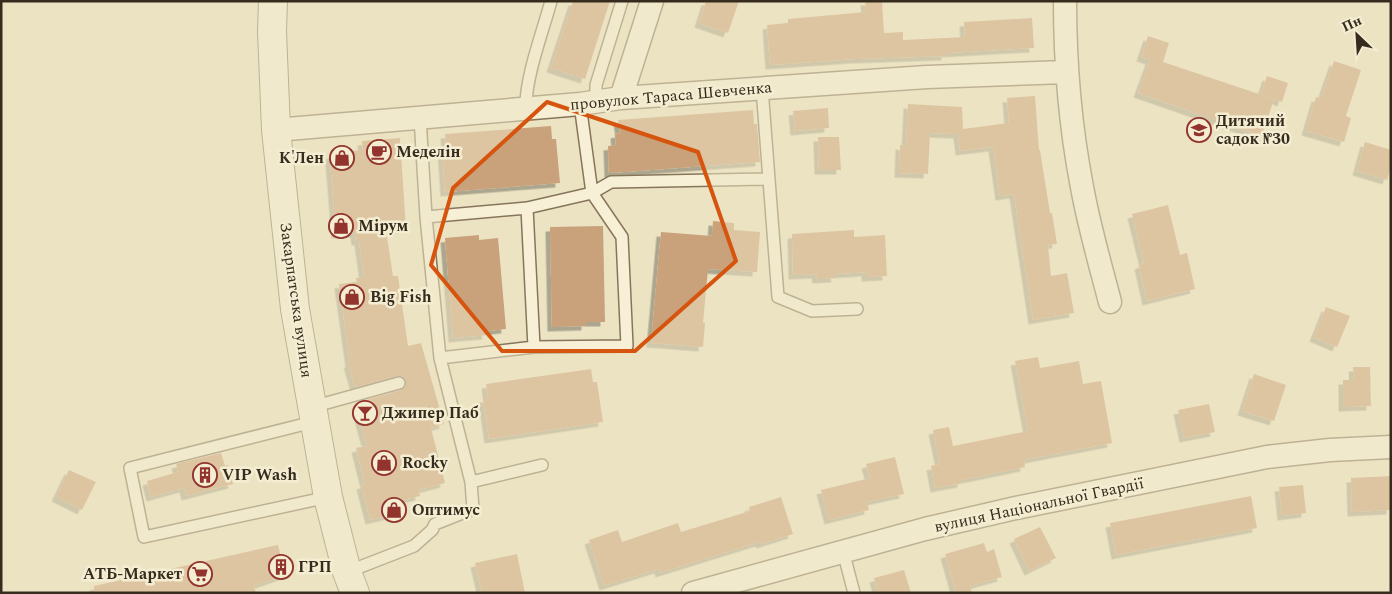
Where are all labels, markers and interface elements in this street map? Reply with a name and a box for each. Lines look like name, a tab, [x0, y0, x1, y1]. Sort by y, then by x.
north arrow	[1332, 10, 1382, 60]
text: Пн	[1338, 10, 1365, 37]
street label: провулок Тараса Шевченка	[569, 75, 773, 117]
place label: Дитячий садок №30	[1216, 109, 1290, 151]
school or university icon: Дитячий садок №30	[1186, 117, 1212, 143]
cafe icon: Меделін	[366, 139, 392, 165]
place label: Меделін	[396, 140, 461, 164]
shop icon: К'Лен	[329, 145, 355, 171]
place label: К'Лен	[279, 146, 324, 170]
shop icon: Мірум	[328, 213, 354, 239]
place label: Мірум	[358, 214, 408, 238]
street label: Закарпатська вулиця	[273, 221, 319, 379]
shop icon: Big Fish	[339, 284, 365, 310]
place label: Big Fish	[370, 285, 432, 309]
bar icon: Джипер Паб	[352, 400, 378, 426]
place label: Джипер Паб	[382, 401, 479, 425]
shop icon: Rocky	[371, 450, 397, 476]
place label: Rocky	[402, 451, 449, 475]
building icon: VIP Wash	[192, 462, 218, 488]
place label: VIP Wash	[222, 463, 297, 487]
street label: вулиця Національної Гвардії	[932, 471, 1146, 539]
shop icon: Оптимус	[381, 497, 407, 523]
place label: Оптимус	[412, 498, 480, 522]
building icon: ГРП	[268, 554, 294, 580]
place label: ГРП	[298, 555, 332, 579]
supermarket icon: АТБ-Маркет	[187, 561, 213, 587]
place label: АТБ-Маркет	[83, 562, 182, 586]

